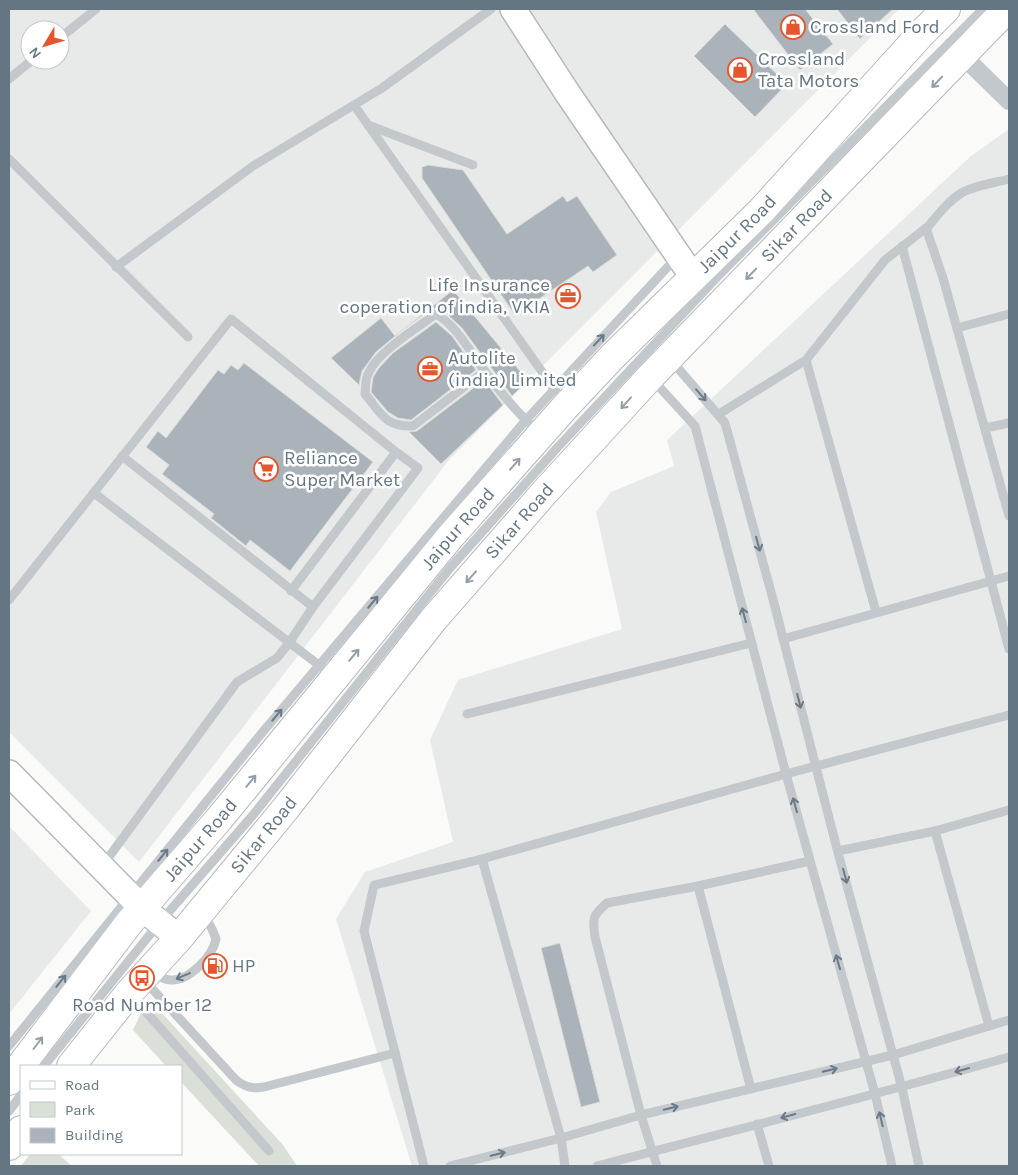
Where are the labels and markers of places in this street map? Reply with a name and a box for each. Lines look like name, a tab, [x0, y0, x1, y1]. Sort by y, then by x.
shop icon: Crossland Ford	[780, 14, 806, 40]
place label: Crossland Ford	[810, 16, 940, 38]
place label: Crossland Tata Motors	[758, 48, 859, 92]
shop icon: Crossland Tata Motors	[727, 57, 753, 83]
place label: Life Insurance coperation of india, VKIA	[340, 274, 550, 318]
office icon: Life Insurance coperation of india, VKIA	[555, 283, 581, 309]
place label: Autolite (india) Limited	[448, 347, 577, 391]
office icon: Autolite (india) Limited	[417, 356, 443, 382]
place label: Reliance Super Market	[284, 447, 400, 491]
supermarket icon: Reliance Super Market	[253, 456, 279, 482]
fuel station icon: HP	[202, 953, 228, 979]
place label: HP	[232, 955, 255, 977]
bus stop icon: Road Number 12	[129, 965, 155, 991]
place label: Road Number 12	[72, 994, 212, 1016]

